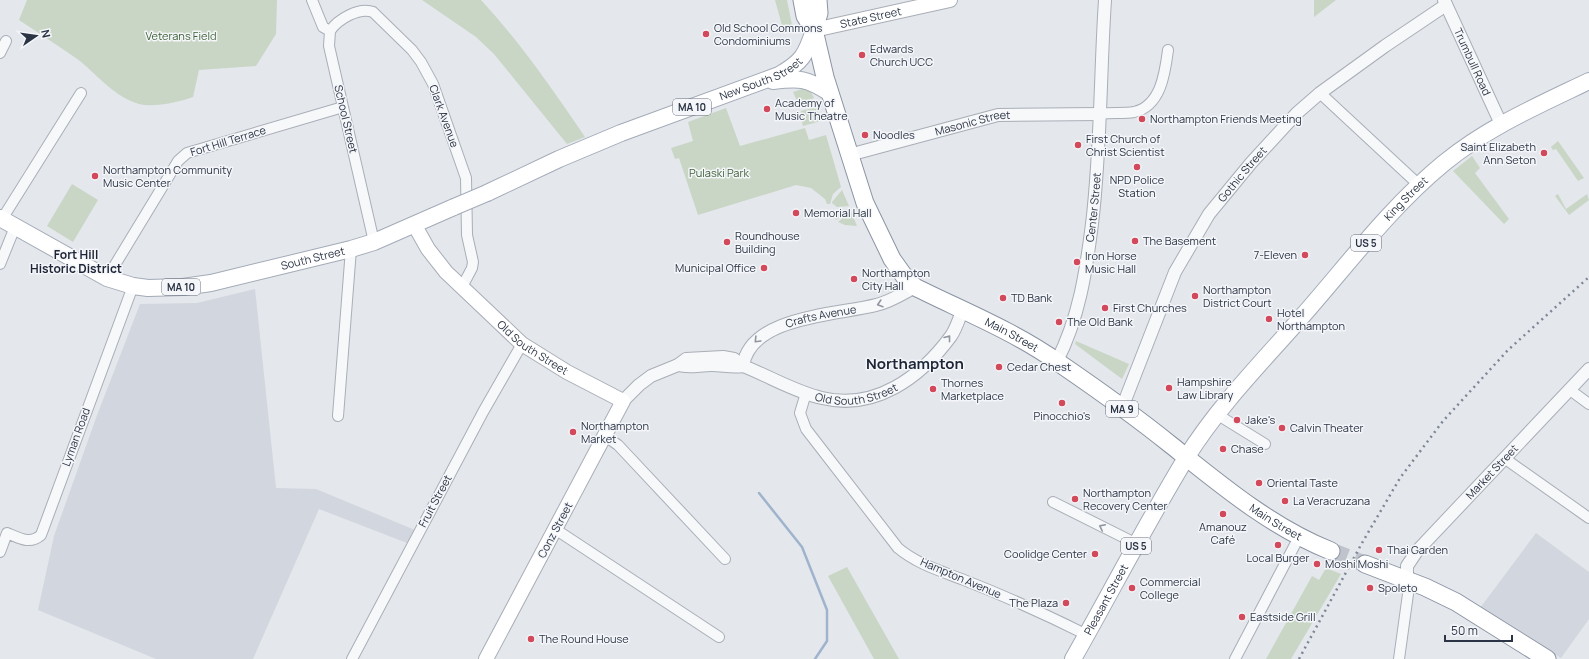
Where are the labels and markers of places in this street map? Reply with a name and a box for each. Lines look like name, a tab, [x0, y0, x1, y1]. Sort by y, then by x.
place label: Old School Commons Condominiums	[714, 20, 822, 48]
marker: Old School Commons Condominiums	[701, 29, 711, 39]
place label: Edwards Church UCC	[870, 41, 933, 69]
marker: Edwards Church UCC	[857, 50, 867, 60]
place label: Academy of Music Theatre	[775, 95, 848, 123]
marker: Academy of Music Theatre	[762, 104, 772, 114]
place label: Northampton Friends Meeting	[1150, 111, 1302, 126]
marker: Northampton Friends Meeting	[1137, 114, 1147, 124]
place label: Noodles	[873, 127, 915, 142]
marker: Noodles	[860, 130, 870, 140]
place label: First Church of Christ Scientist	[1086, 131, 1165, 159]
place label: Saint Elizabeth Ann Seton	[1461, 139, 1536, 167]
marker: First Church of Christ Scientist	[1073, 140, 1083, 150]
marker: Saint Elizabeth Ann Seton	[1539, 148, 1549, 158]
place label: Northampton Community Music Center	[103, 162, 232, 190]
marker: NPD Police Station	[1132, 162, 1142, 172]
marker: Northampton Community Music Center	[90, 171, 100, 181]
place label: NPD Police Station	[1110, 172, 1165, 200]
place label: Memorial Hall	[804, 205, 872, 220]
marker: Memorial Hall	[791, 208, 801, 218]
place label: Roundhouse Building	[735, 228, 800, 256]
place label: The Basement	[1143, 233, 1216, 248]
marker: The Basement	[1130, 236, 1140, 246]
marker: Roundhouse Building	[722, 237, 732, 247]
place label: 7-Eleven	[1254, 247, 1297, 262]
place label: Iron Horse Music Hall	[1085, 248, 1137, 276]
marker: 7-Eleven	[1300, 250, 1310, 260]
marker: Iron Horse Music Hall	[1072, 257, 1082, 267]
place label: Municipal Office	[675, 260, 757, 275]
marker: Municipal Office	[759, 263, 769, 273]
place label: Northampton City Hall	[862, 265, 930, 293]
marker: Northampton City Hall	[849, 274, 859, 284]
place label: Northampton District Court	[1203, 282, 1272, 310]
place label: TD Bank	[1011, 290, 1053, 305]
marker: Northampton District Court	[1190, 291, 1200, 301]
marker: TD Bank	[998, 293, 1008, 303]
place label: First Churches	[1113, 300, 1187, 315]
marker: First Churches	[1100, 303, 1110, 313]
place label: Hotel Northampton	[1277, 305, 1345, 333]
place label: The Old Bank	[1067, 314, 1133, 329]
marker: Hotel Northampton	[1264, 314, 1274, 324]
marker: The Old Bank	[1054, 317, 1064, 327]
place label: Cedar Chest	[1007, 359, 1071, 374]
marker: Cedar Chest	[994, 362, 1004, 372]
place label: Hampshire Law Library	[1177, 374, 1234, 402]
place label: Thornes Marketplace	[941, 375, 1005, 403]
marker: Hampshire Law Library	[1164, 383, 1174, 393]
marker: Thornes Marketplace	[928, 384, 938, 394]
marker: Pinocchio's	[1057, 398, 1067, 408]
place label: Pinocchio's	[1034, 408, 1091, 423]
place label: Jake's	[1245, 412, 1275, 427]
marker: Jake's	[1232, 415, 1242, 425]
place label: Northampton Market	[581, 418, 649, 446]
place label: Calvin Theater	[1290, 420, 1364, 435]
marker: Calvin Theater	[1277, 423, 1287, 433]
marker: Northampton Market	[568, 427, 578, 437]
place label: Chase	[1231, 441, 1264, 456]
marker: Chase	[1218, 444, 1228, 454]
place label: Oriental Taste	[1267, 475, 1338, 490]
marker: Oriental Taste	[1254, 478, 1264, 488]
place label: Northampton Recovery Center	[1083, 485, 1168, 513]
place label: La Veracruzana	[1293, 493, 1370, 508]
marker: Northampton Recovery Center	[1070, 494, 1080, 504]
marker: La Veracruzana	[1280, 496, 1290, 506]
marker: Amanouz Café	[1218, 509, 1228, 519]
place label: Amanouz Café	[1199, 519, 1247, 547]
marker: Local Burger	[1273, 540, 1283, 550]
place label: Thai Garden	[1387, 542, 1448, 557]
marker: Thai Garden	[1374, 545, 1384, 555]
place label: Coolidge Center	[1004, 546, 1087, 561]
marker: Coolidge Center	[1090, 549, 1100, 559]
place label: Local Burger	[1247, 550, 1310, 565]
place label: Moshi Moshi	[1325, 556, 1388, 571]
marker: Moshi Moshi	[1312, 559, 1322, 569]
place label: Commercial College	[1140, 574, 1200, 602]
place label: Spoleto	[1378, 580, 1418, 595]
marker: Commercial College	[1127, 583, 1137, 593]
marker: Spoleto	[1365, 583, 1375, 593]
place label: The Plaza	[1009, 595, 1058, 610]
marker: The Plaza	[1061, 598, 1071, 608]
place label: Eastside Grill	[1250, 609, 1315, 624]
marker: Eastside Grill	[1237, 612, 1247, 622]
place label: The Round House	[539, 631, 629, 646]
marker: The Round House	[526, 634, 536, 644]

